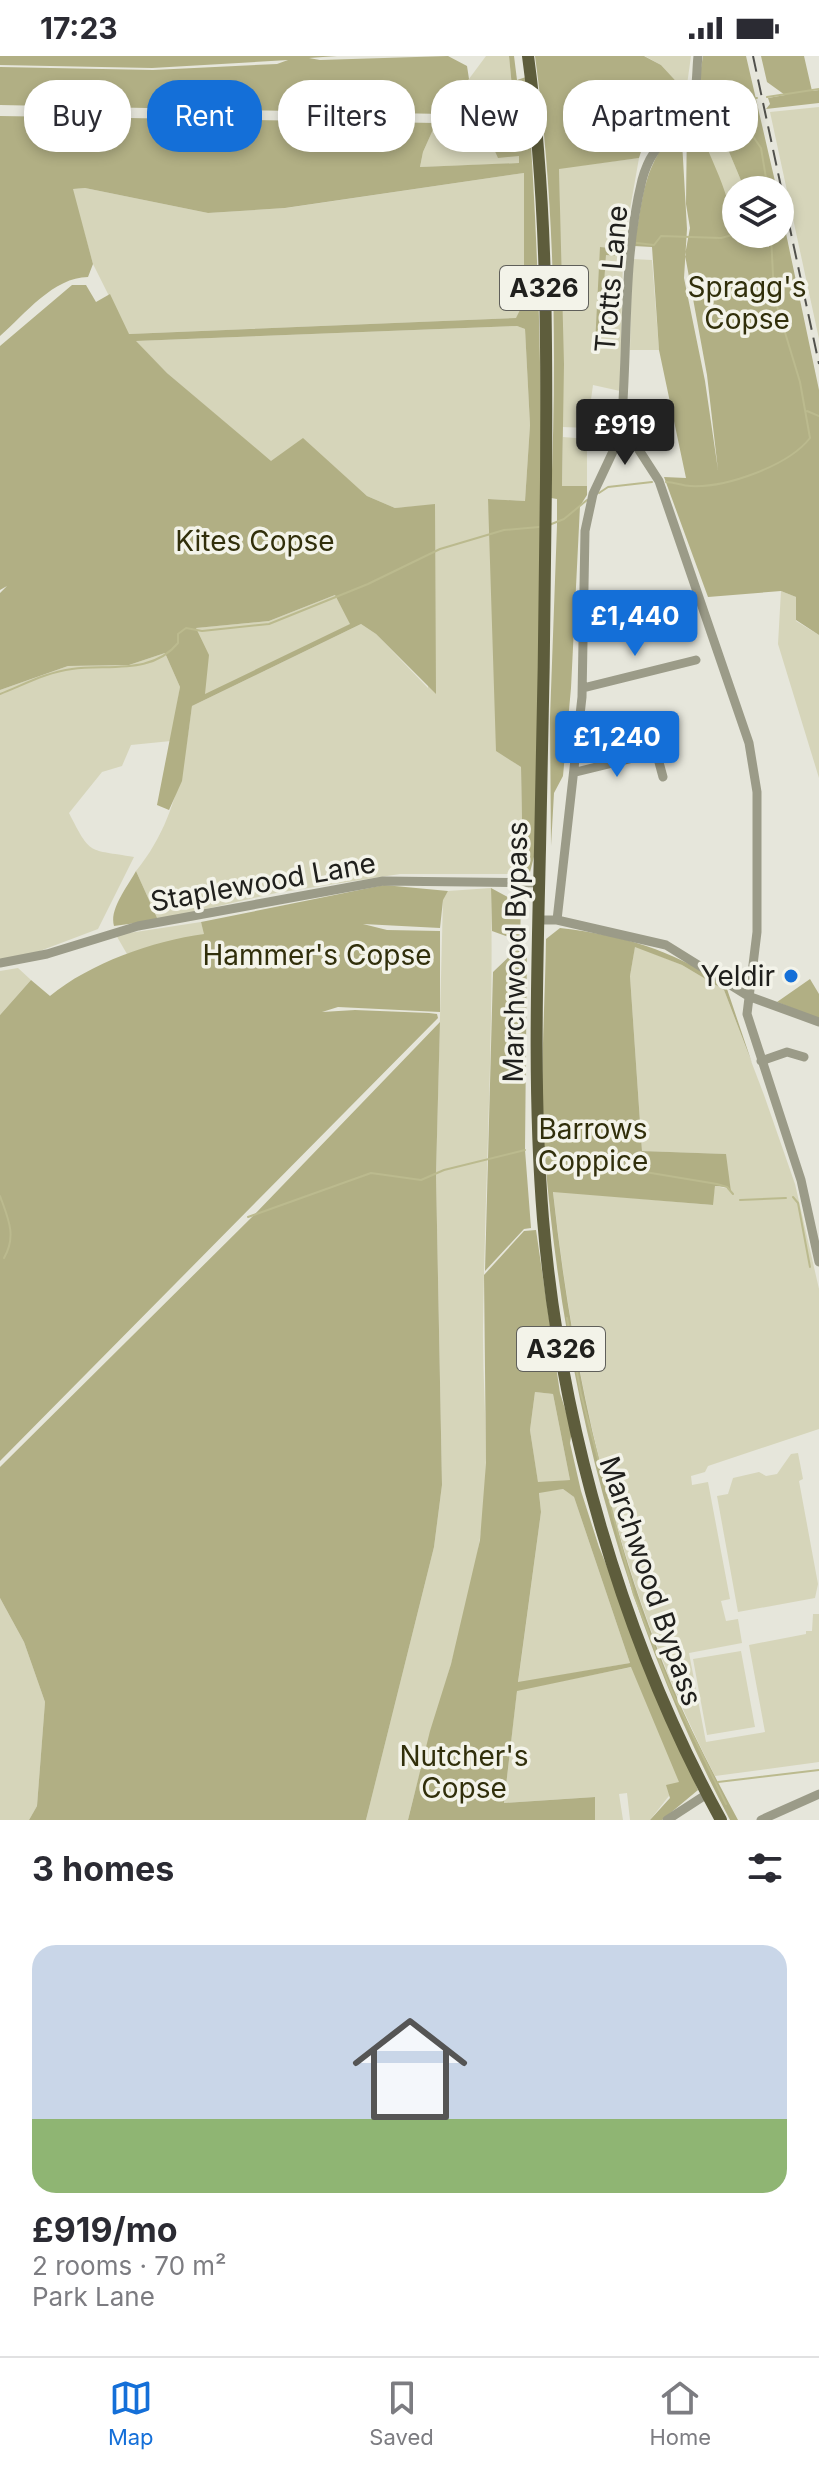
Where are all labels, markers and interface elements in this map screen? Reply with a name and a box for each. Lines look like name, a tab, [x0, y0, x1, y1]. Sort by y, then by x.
text: 17:23	[40, 10, 118, 46]
chip: Buy	[24, 80, 131, 152]
chip: Rent	[147, 80, 262, 152]
chip: Filters	[278, 80, 415, 152]
chip: New	[431, 80, 547, 152]
chip: Apartment	[563, 80, 758, 152]
map controls	[722, 176, 794, 248]
button: layers	[722, 176, 794, 248]
street label: Trotts Lane	[588, 204, 634, 354]
road number: A326	[500, 266, 588, 310]
park label: Spragg's Copse	[688, 270, 806, 336]
pin: £919	[578, 399, 672, 467]
text: £919	[594, 409, 656, 440]
park label: Kites Copse	[175, 524, 335, 558]
pin: £1,440	[570, 590, 700, 658]
text: £1,440	[590, 600, 680, 631]
pin: £1,240	[552, 711, 682, 779]
text: £1,240	[573, 721, 661, 752]
street label: Marchwood Bypass	[496, 821, 534, 1083]
street label: Staplewood Lane	[148, 845, 378, 919]
park label: Hammer's Copse	[203, 938, 432, 972]
place label: Yeldir	[701, 959, 775, 993]
marker: Yeldir	[782, 967, 800, 985]
park label: Barrows Coppice	[538, 1112, 648, 1178]
road number: A326	[517, 1327, 605, 1371]
street label: Marchwood Bypass	[592, 1452, 710, 1710]
park label: Nutcher's Copse	[399, 1739, 529, 1805]
icon: filters	[743, 1846, 787, 1890]
text: 3 homes	[32, 1848, 174, 1889]
icon: home	[338, 1997, 482, 2141]
text: £919/mo	[32, 2209, 178, 2250]
text: 2 rooms · 70 m²	[32, 2250, 227, 2281]
text: Park Lane	[32, 2281, 155, 2312]
tab: Map	[108, 2376, 154, 2450]
tab: Saved	[369, 2376, 434, 2450]
tab: Home	[649, 2376, 711, 2450]

